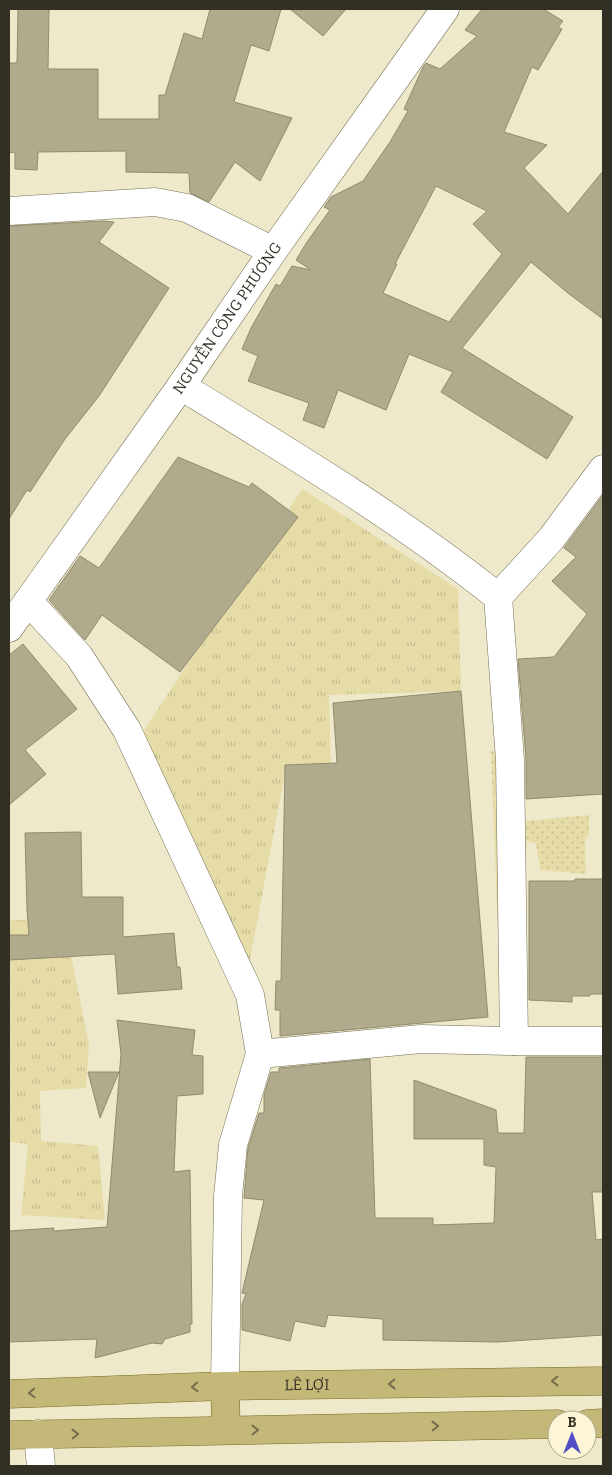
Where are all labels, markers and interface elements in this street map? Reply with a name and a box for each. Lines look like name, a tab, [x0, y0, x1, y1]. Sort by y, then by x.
street label: NGUYỄN CÔNG PHƯƠNG	[169, 239, 285, 398]
street label: LÊ LỢI	[284, 1376, 329, 1394]
one-way arrow	[550, 1376, 558, 1387]
one-way arrow	[388, 1378, 396, 1389]
one-way arrow	[190, 1382, 198, 1392]
one-way arrow	[28, 1388, 36, 1399]
north arrow	[547, 1410, 597, 1460]
text: B	[567, 1414, 577, 1431]
one-way arrow	[432, 1421, 439, 1431]
one-way arrow	[251, 1424, 259, 1435]
one-way arrow	[71, 1428, 79, 1439]

